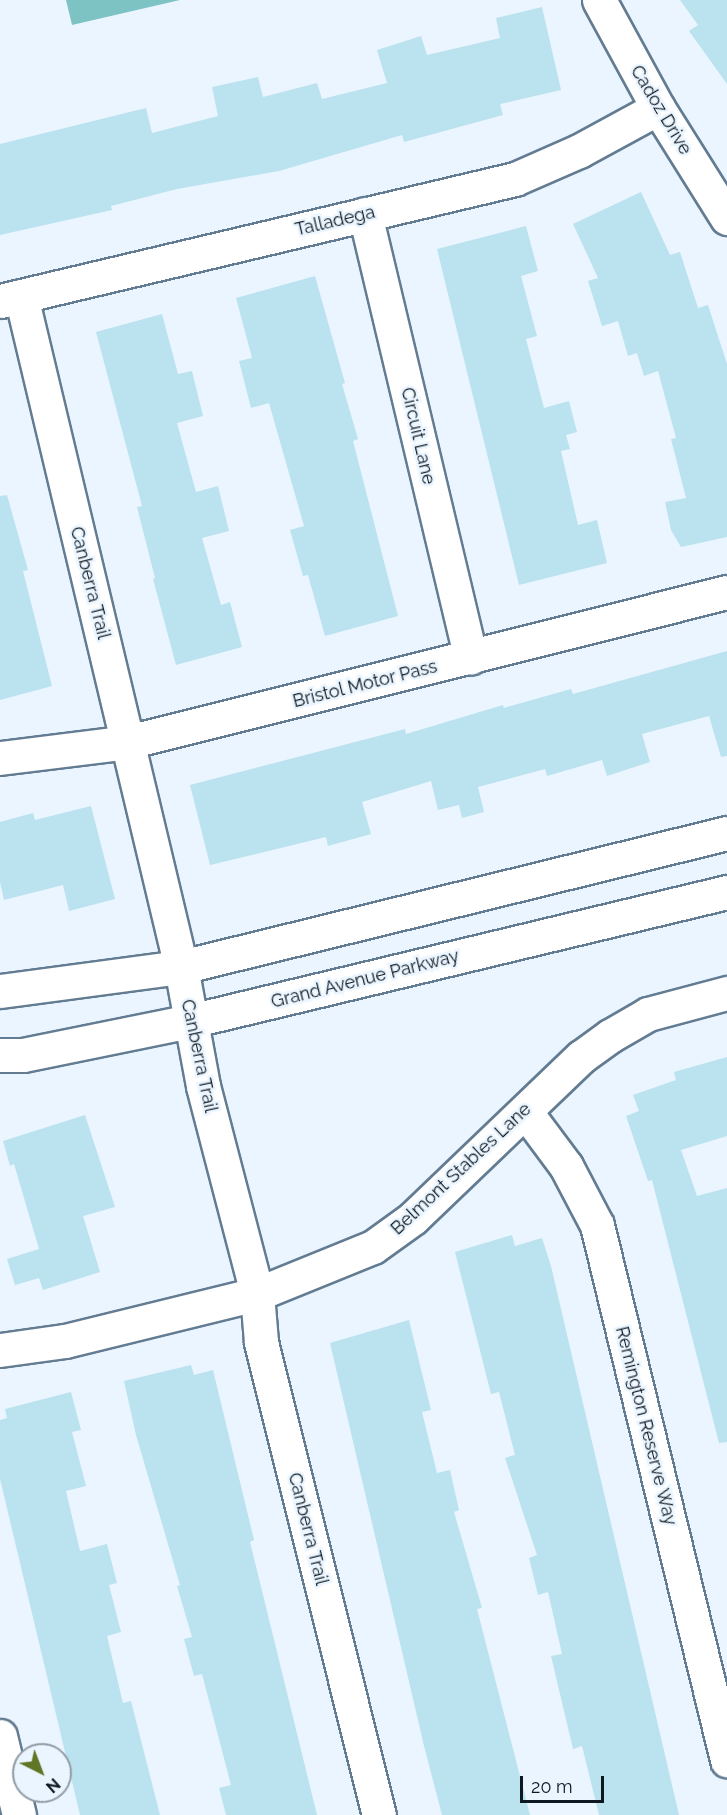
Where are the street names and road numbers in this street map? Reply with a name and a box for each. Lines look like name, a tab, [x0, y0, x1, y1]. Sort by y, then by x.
street label: Cadoz Drive	[626, 61, 696, 159]
street label: Talladega	[293, 201, 377, 241]
street label: Circuit Lane	[396, 385, 440, 487]
street label: Canberra Trail	[66, 524, 114, 642]
street label: Bristol Motor Pass	[290, 656, 440, 712]
street label: Grand Avenue Parkway	[269, 945, 461, 1013]
street label: Canberra Trail	[176, 997, 222, 1115]
street label: Belmont Stables Lane	[387, 1099, 535, 1239]
street label: Remington Reserve Way	[611, 1324, 681, 1528]
street label: Canberra Trail	[284, 1470, 332, 1588]

